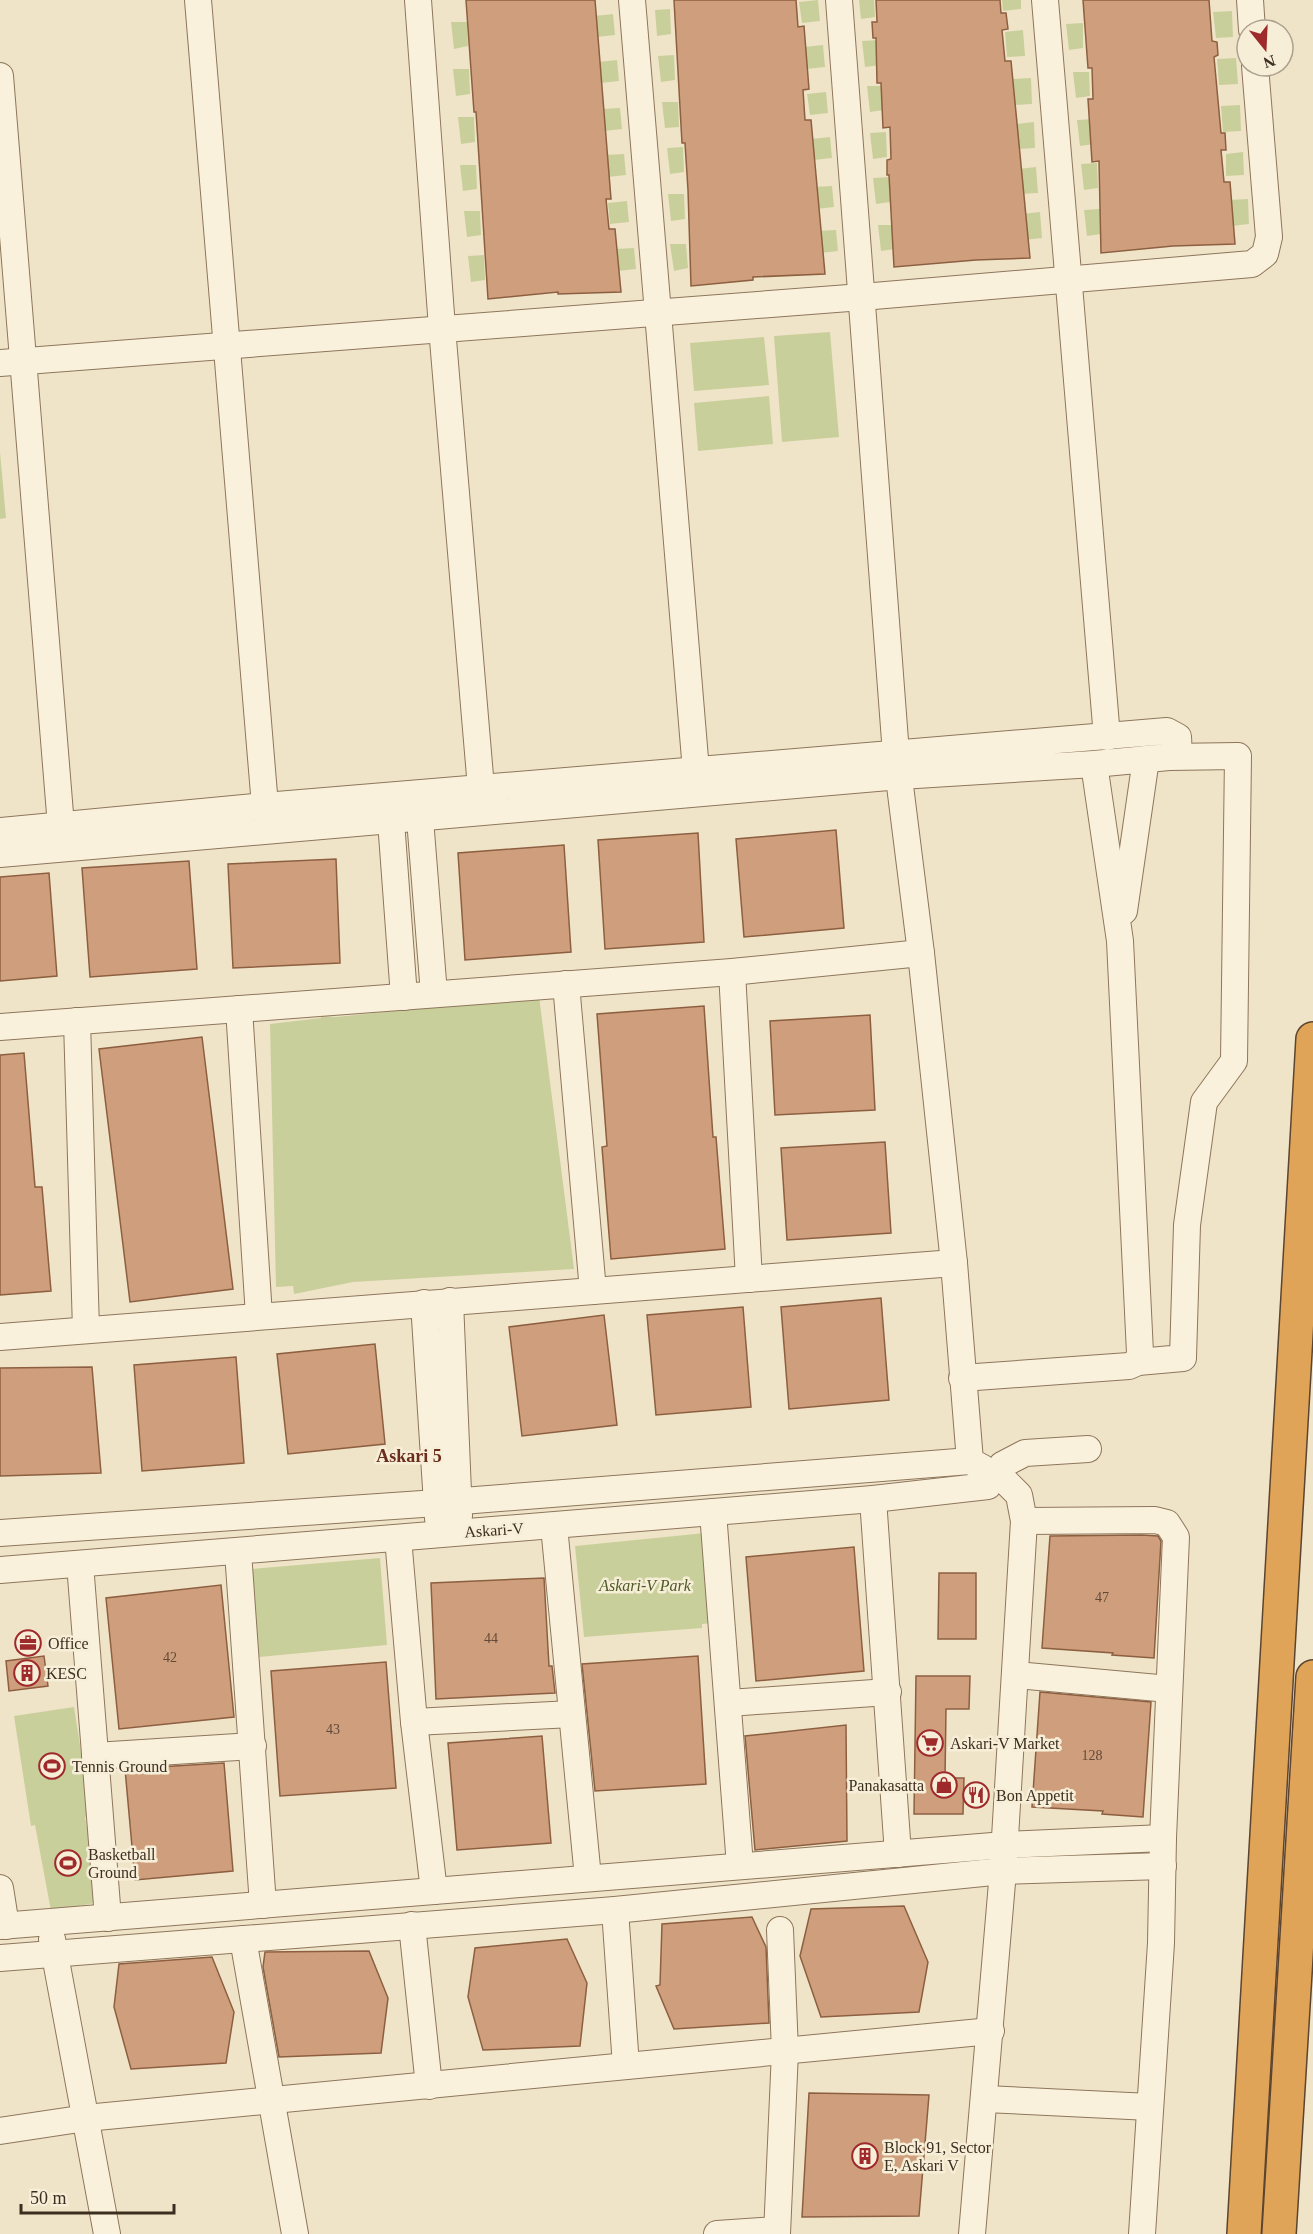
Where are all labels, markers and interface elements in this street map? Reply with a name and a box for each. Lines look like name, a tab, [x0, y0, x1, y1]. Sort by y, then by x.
north arrow	[1235, 18, 1295, 78]
text: N	[1261, 52, 1278, 72]
district label: Askari 5	[376, 1446, 442, 1466]
street label: Askari-V	[464, 1519, 525, 1541]
park label: Askari-V Park	[598, 1577, 692, 1594]
house number: 47	[1095, 1590, 1109, 1605]
office icon: Office	[13, 1628, 43, 1658]
house number: 44	[484, 1631, 498, 1646]
place label: Office	[48, 1635, 89, 1652]
house number: 42	[163, 1650, 177, 1665]
building icon: KESC	[12, 1658, 42, 1688]
place label: KESC	[46, 1665, 87, 1682]
house number: 43	[326, 1722, 340, 1737]
supermarket icon: Askari-V Market	[915, 1728, 945, 1758]
place label: Askari-V Market	[950, 1735, 1060, 1752]
house number: 128	[1082, 1748, 1103, 1763]
sports icon: Tennis Ground	[37, 1751, 67, 1781]
place label: Tennis Ground	[72, 1758, 167, 1775]
shop icon: Panakasatta	[929, 1770, 959, 1800]
place label: Panakasatta	[848, 1777, 924, 1794]
restaurant icon: Bon Appetit	[961, 1780, 991, 1810]
place label: Bon Appetit	[996, 1787, 1074, 1805]
place label: Basketball Ground	[88, 1846, 156, 1881]
sports icon: Basketball Ground	[53, 1848, 83, 1878]
place label: Block 91, Sector E, Askari V	[884, 2139, 992, 2174]
building icon: Block 91, Sector E, Askari V	[850, 2141, 880, 2171]
scale bar	[21, 2177, 174, 2215]
text: 50 m	[30, 2188, 67, 2208]

